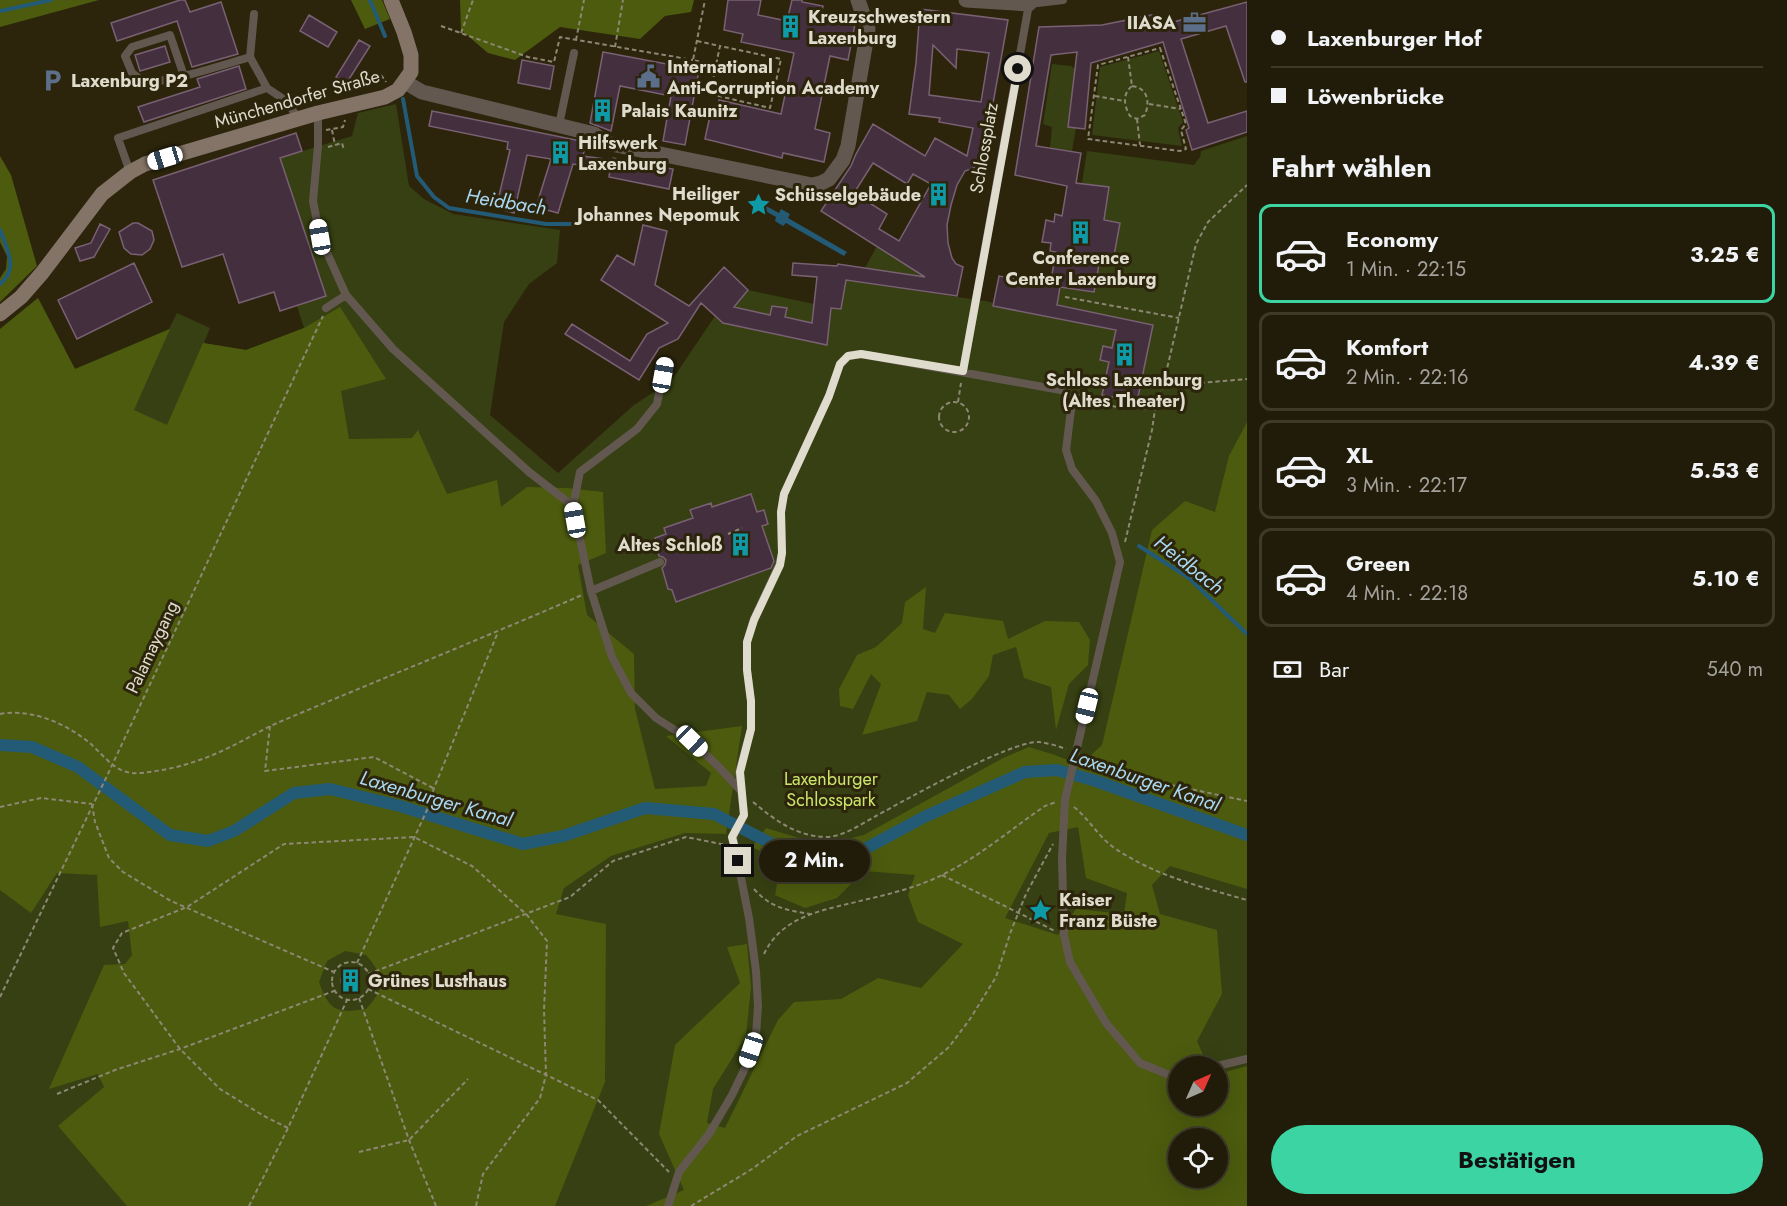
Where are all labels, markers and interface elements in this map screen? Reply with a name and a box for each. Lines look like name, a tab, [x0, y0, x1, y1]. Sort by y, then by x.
place label: Kreuzschwestern Laxenburg	[808, 4, 951, 51]
place label: IIASA	[1127, 10, 1177, 36]
office icon: IIASA	[1181, 10, 1207, 36]
building icon: Kreuzschwestern Laxenburg	[777, 14, 803, 40]
text: Laxenburger Hof	[1307, 22, 1482, 54]
place label: International Anti-Corruption Academy	[666, 54, 880, 101]
route start	[1004, 55, 1031, 82]
street label: Münchendorfer Straße	[211, 63, 383, 135]
public building icon: International Anti-Corruption Academy	[636, 64, 662, 90]
parking icon: Laxenburg P2	[40, 68, 66, 94]
place label: Laxenburg P2	[71, 68, 188, 94]
text: Löwenbrücke	[1307, 80, 1444, 112]
building icon: Palais Kaunitz	[590, 98, 616, 124]
place label: Palais Kaunitz	[621, 98, 738, 124]
street label: Schlossplatz	[963, 100, 1005, 196]
place label: Hilfswerk Laxenburg	[578, 130, 667, 177]
building icon: Hilfswerk Laxenburg	[547, 140, 573, 166]
car	[145, 144, 185, 172]
text: Fahrt wählen	[1271, 148, 1432, 187]
water label: Heidbach	[463, 181, 549, 223]
place label: Heiliger Johannes Nepomuk	[574, 181, 741, 228]
place label: Schüsselgebäude	[775, 182, 921, 208]
building icon: Schüsselgebäude	[926, 182, 952, 208]
place icon: Heiliger Johannes Nepomuk	[745, 191, 771, 217]
car	[308, 218, 332, 256]
building icon: Conference Center Laxenburg	[1068, 219, 1094, 245]
text: Economy	[1346, 223, 1438, 255]
icon: car	[1274, 227, 1328, 281]
text: 3.25 €	[1690, 238, 1760, 270]
place label: Conference Center Laxenburg	[1006, 245, 1156, 292]
text: 1 Min. · 22:15	[1346, 255, 1466, 284]
text: Komfort	[1346, 331, 1428, 363]
icon: car	[1274, 335, 1328, 389]
building icon: Schloss Laxenburg (Altes Theater)	[1111, 341, 1137, 367]
text: 4.39 €	[1688, 346, 1760, 378]
car	[651, 356, 675, 394]
text: 2 Min. · 22:16	[1346, 363, 1469, 392]
place label: Schloss Laxenburg (Altes Theater)	[1046, 367, 1202, 414]
text: XL	[1346, 439, 1373, 471]
icon: car	[1274, 443, 1328, 497]
text: 5.53 €	[1690, 454, 1760, 486]
text: 3 Min. · 22:17	[1346, 471, 1467, 500]
car	[563, 501, 587, 539]
water label: Heidbach	[1148, 528, 1230, 602]
place label: Altes Schloß	[617, 532, 722, 558]
building icon: Altes Schloß	[727, 532, 753, 558]
text: Green	[1346, 547, 1410, 579]
icon: car	[1274, 551, 1328, 605]
text: 5.10 €	[1692, 562, 1760, 594]
text: 4 Min. · 22:18	[1346, 579, 1468, 608]
street label: Palamaygang	[119, 596, 185, 698]
icon: cash	[1271, 653, 1304, 686]
text: Bar	[1319, 653, 1349, 685]
text: 540 m	[1706, 655, 1763, 684]
car	[1074, 686, 1100, 726]
car	[673, 722, 711, 760]
water label: Laxenburger Kanal	[1066, 741, 1225, 820]
water label: Laxenburger Kanal	[357, 763, 517, 835]
park label: Laxenburger Schlosspark	[784, 766, 879, 813]
callout: 2 Min.	[759, 840, 870, 882]
text: 2 Min.	[784, 846, 845, 875]
route end	[724, 847, 751, 874]
place label: Kaiser Franz Büste	[1059, 887, 1157, 934]
place icon: Kaiser Franz Büste	[1028, 897, 1054, 923]
building icon: Grünes Lusthaus	[337, 968, 363, 994]
place label: Grünes Lusthaus	[368, 968, 507, 994]
car	[737, 1030, 765, 1070]
north arrow	[1168, 1056, 1228, 1116]
map controls	[1168, 1056, 1228, 1188]
button: Bestätigen	[1271, 1125, 1763, 1194]
button: locate	[1168, 1128, 1228, 1188]

